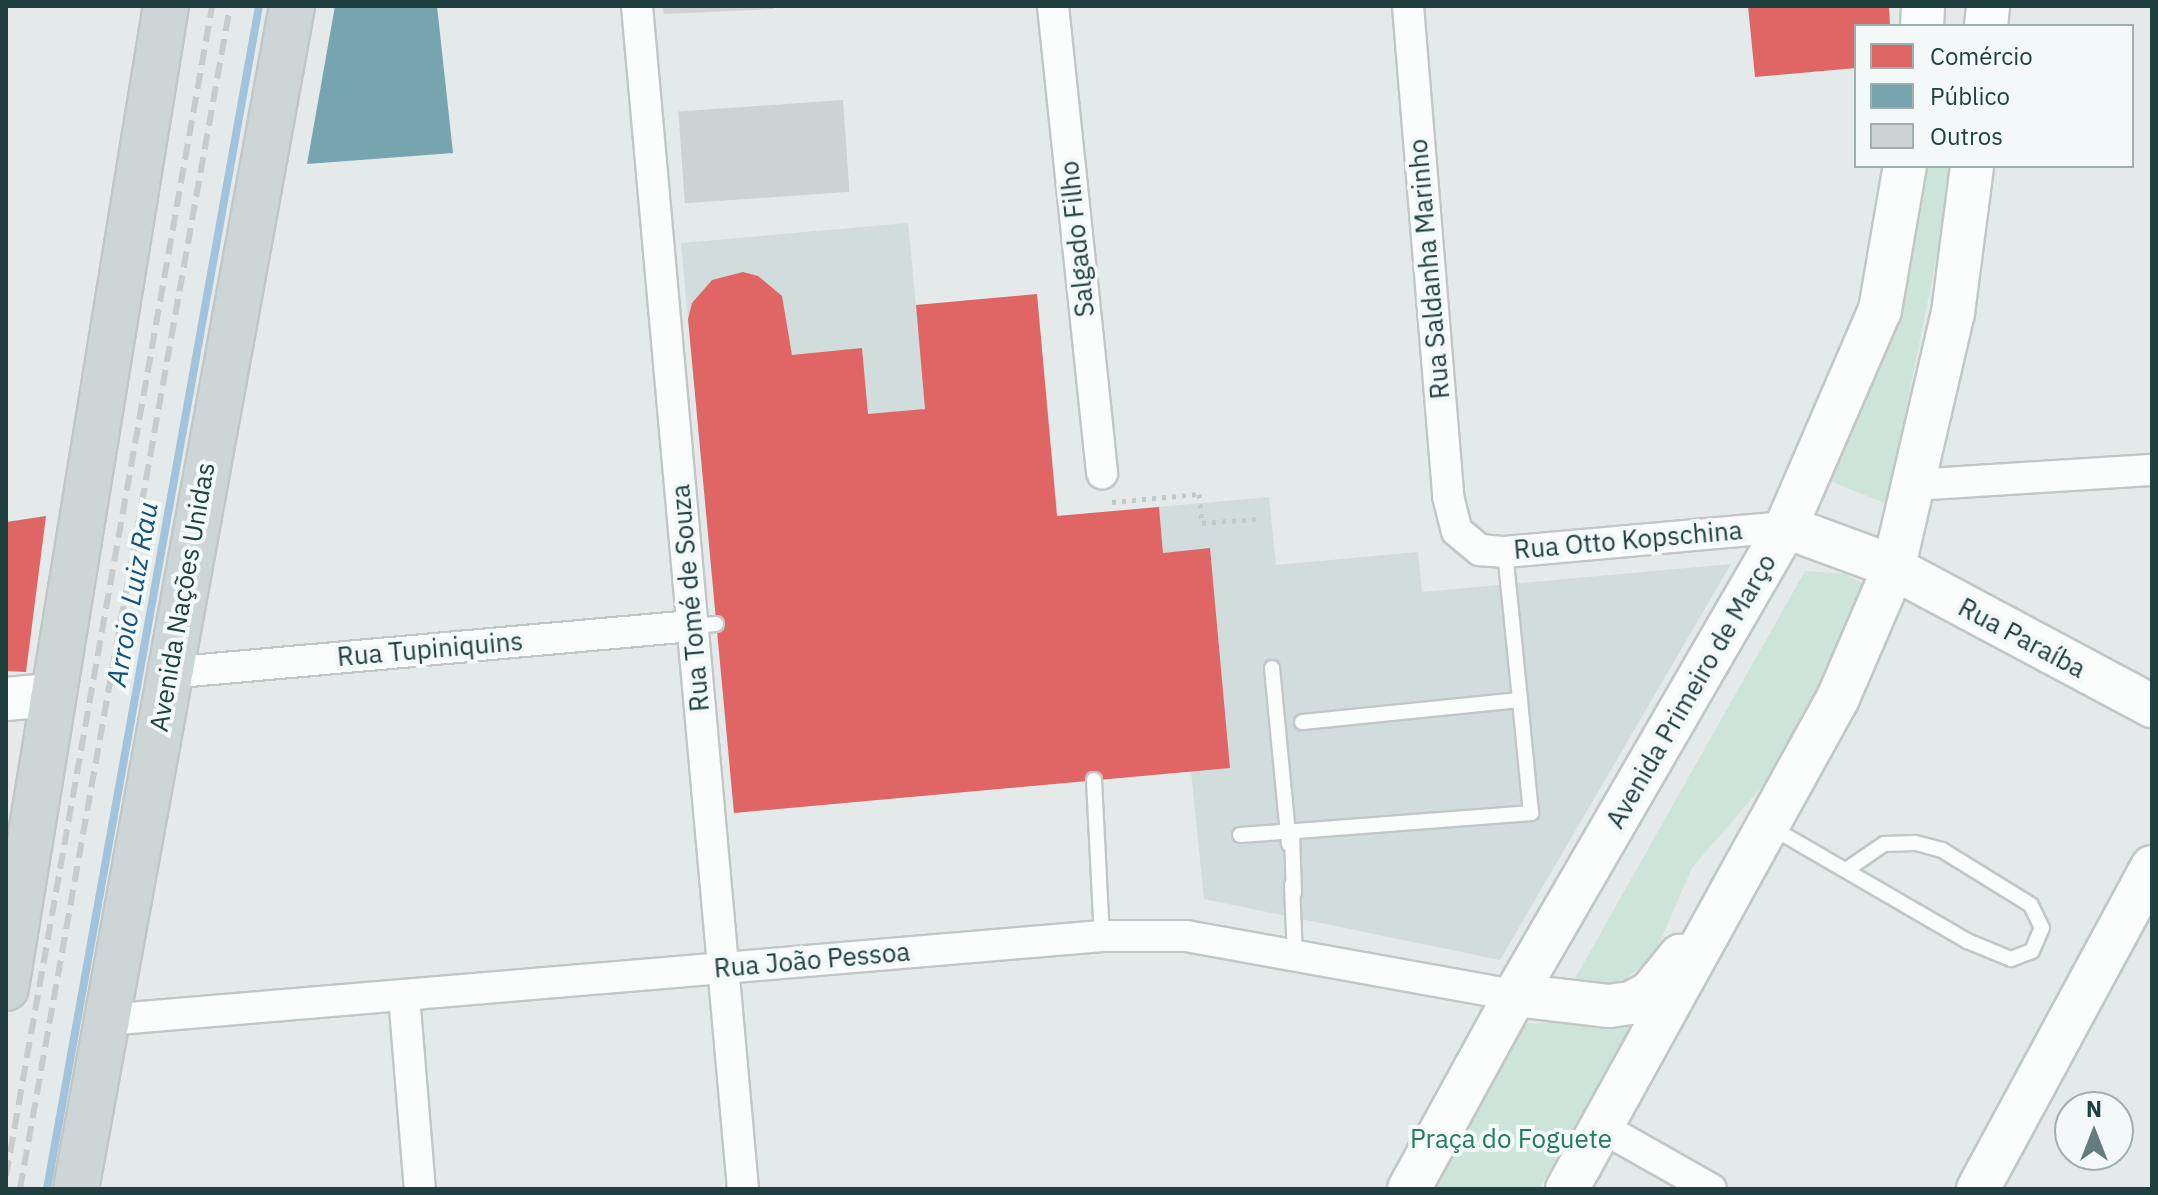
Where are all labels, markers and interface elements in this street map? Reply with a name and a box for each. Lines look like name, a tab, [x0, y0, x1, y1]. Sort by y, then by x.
legend	[1854, 24, 2134, 168]
text: Comércio	[1930, 40, 2033, 72]
text: Público	[1930, 80, 2010, 112]
text: Outros	[1930, 120, 2003, 152]
street label: Rua Saldanha Marinho	[1402, 138, 1456, 400]
street label: Salgado Filho	[1053, 159, 1101, 319]
street label: Avenida Nações Unidas	[143, 460, 221, 734]
street label: Rua Tomé de Souza	[665, 483, 715, 713]
water label: Arroio Luiz Rau	[99, 499, 165, 689]
street label: Rua Otto Kopschina	[1512, 514, 1744, 566]
street label: Avenida Primeiro de Março	[1600, 548, 1782, 834]
street label: Rua Paraíba	[1953, 591, 2091, 685]
street label: Rua Tupiniquins	[336, 625, 524, 673]
street label: Rua João Pessoa	[713, 936, 911, 984]
north arrow	[2054, 1091, 2134, 1171]
text: N	[2086, 1094, 2102, 1123]
park label: Praça do Foguete	[1410, 1123, 1612, 1155]

